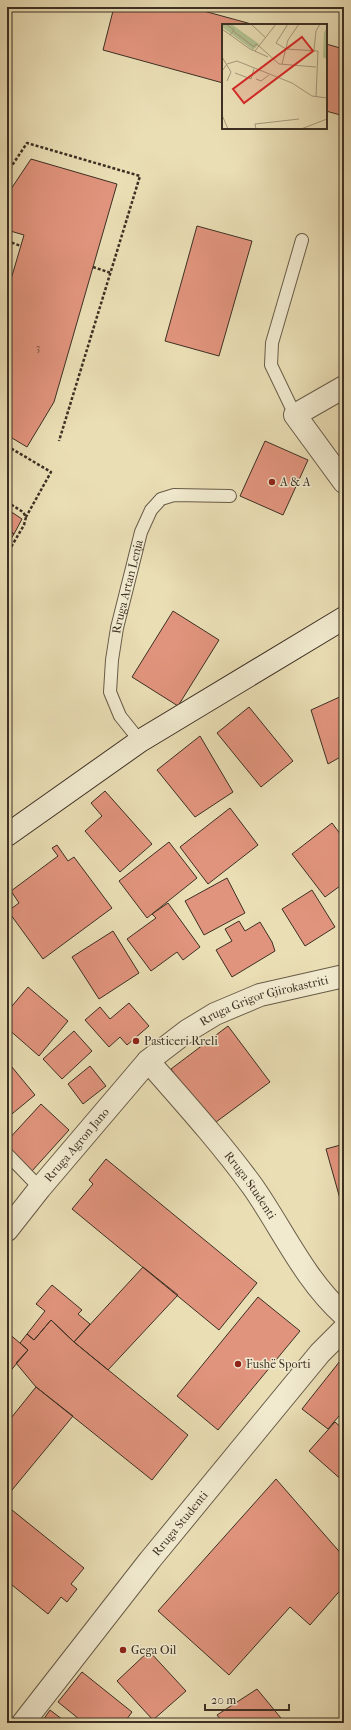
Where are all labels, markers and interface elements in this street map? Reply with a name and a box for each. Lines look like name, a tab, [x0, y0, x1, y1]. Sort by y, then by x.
inset map	[222, 24, 327, 129]
house number: 3	[36, 342, 40, 354]
place label: A & A	[279, 475, 311, 489]
marker: A & A	[267, 477, 277, 487]
street label: Rruga Artan Lenja	[109, 538, 146, 635]
street label: Rruga Grigor Gjirokastriti	[197, 973, 330, 1029]
place label: Pasticeri Rreli	[144, 1034, 218, 1048]
marker: Pasticeri Rreli	[131, 1036, 141, 1046]
street label: Rruga Agron Jano	[41, 1105, 112, 1185]
street label: Rruga Studenti	[221, 1149, 279, 1222]
place label: Fushë Sporti	[246, 1357, 311, 1371]
marker: Fushë Sporti	[233, 1359, 243, 1369]
street label: Rruga Studenti	[149, 1488, 211, 1559]
place label: Gega Oil	[131, 1643, 177, 1657]
marker: Gega Oil	[118, 1645, 128, 1655]
scale bar	[205, 1686, 289, 1712]
text: 20 m	[211, 1693, 236, 1707]

